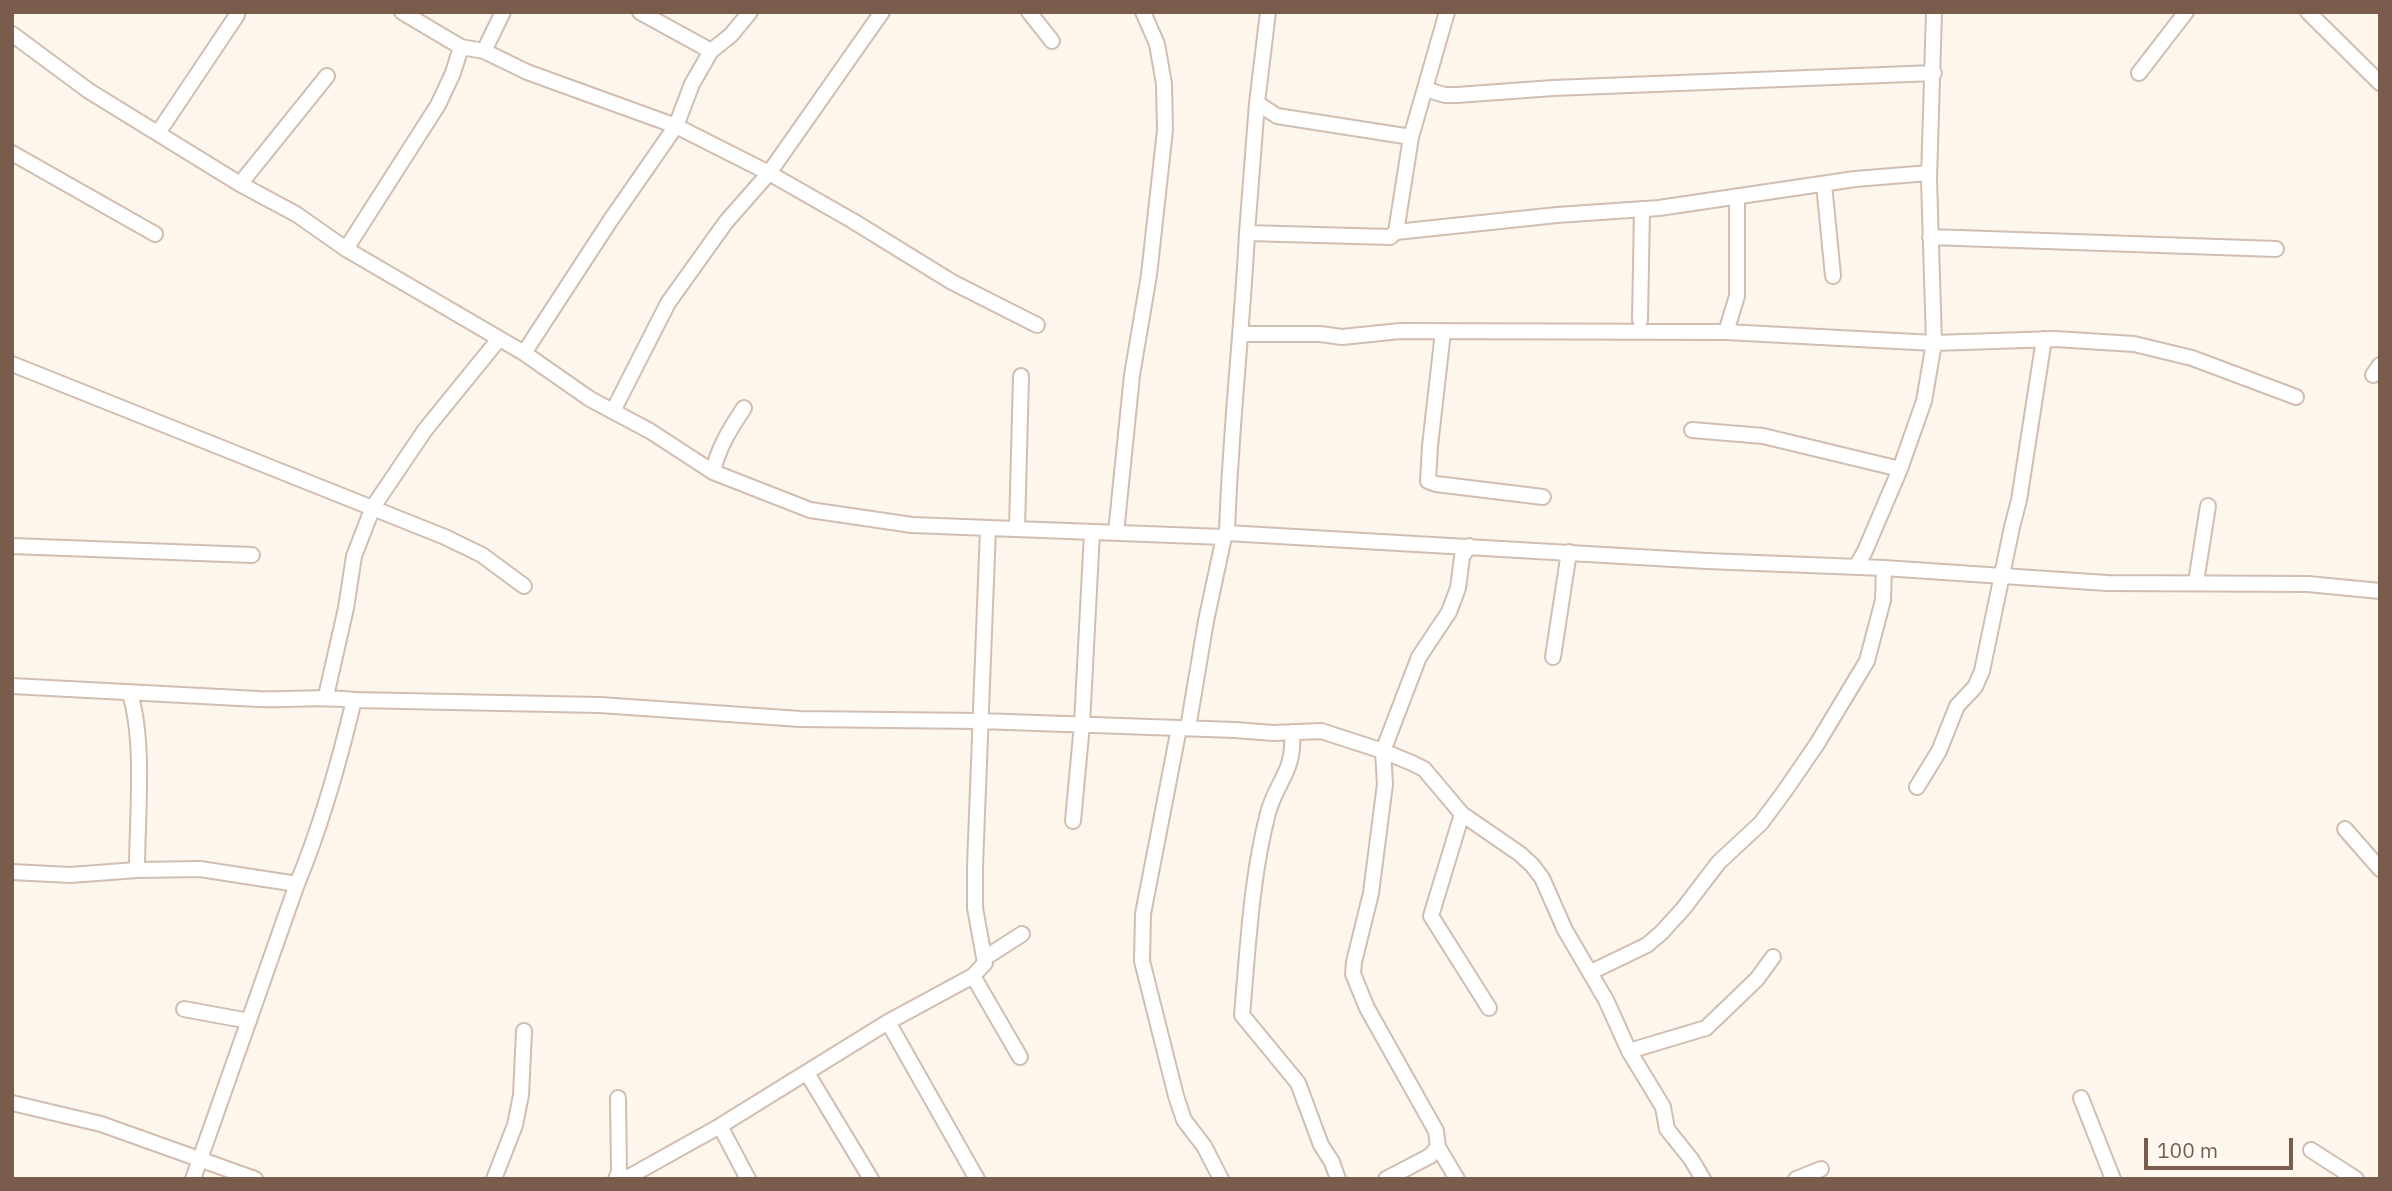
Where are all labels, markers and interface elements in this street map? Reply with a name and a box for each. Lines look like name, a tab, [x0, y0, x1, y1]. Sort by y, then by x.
scale bar	[2147, 1124, 2296, 1168]
text: 100 m	[2157, 1136, 2218, 1164]

